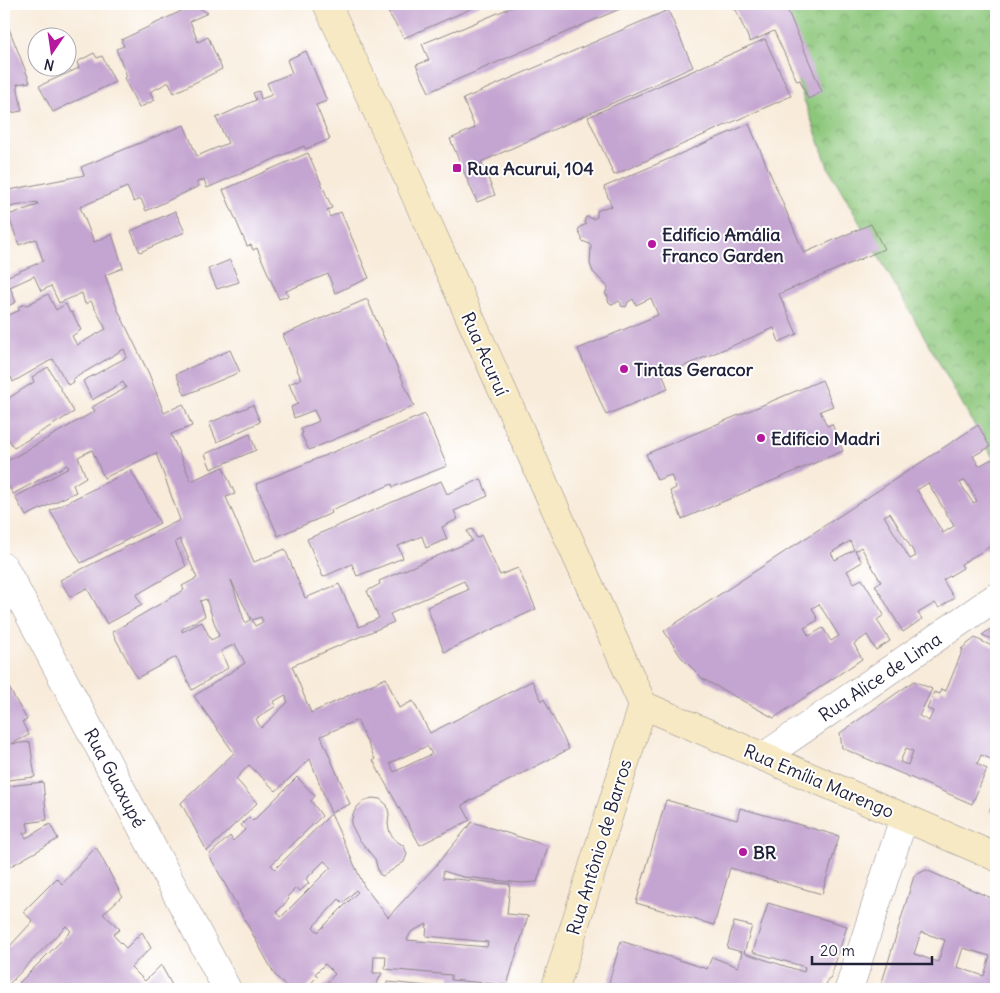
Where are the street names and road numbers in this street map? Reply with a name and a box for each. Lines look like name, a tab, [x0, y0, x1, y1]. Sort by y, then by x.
street label: Rua Acuruí	[456, 308, 514, 400]
street label: Rua Alice de Lima	[814, 627, 946, 727]
street label: Rua Guaxupé	[79, 724, 151, 832]
street label: Rua Emília Marengo	[740, 739, 898, 823]
street label: Rua Antônio de Barros	[561, 756, 637, 938]

